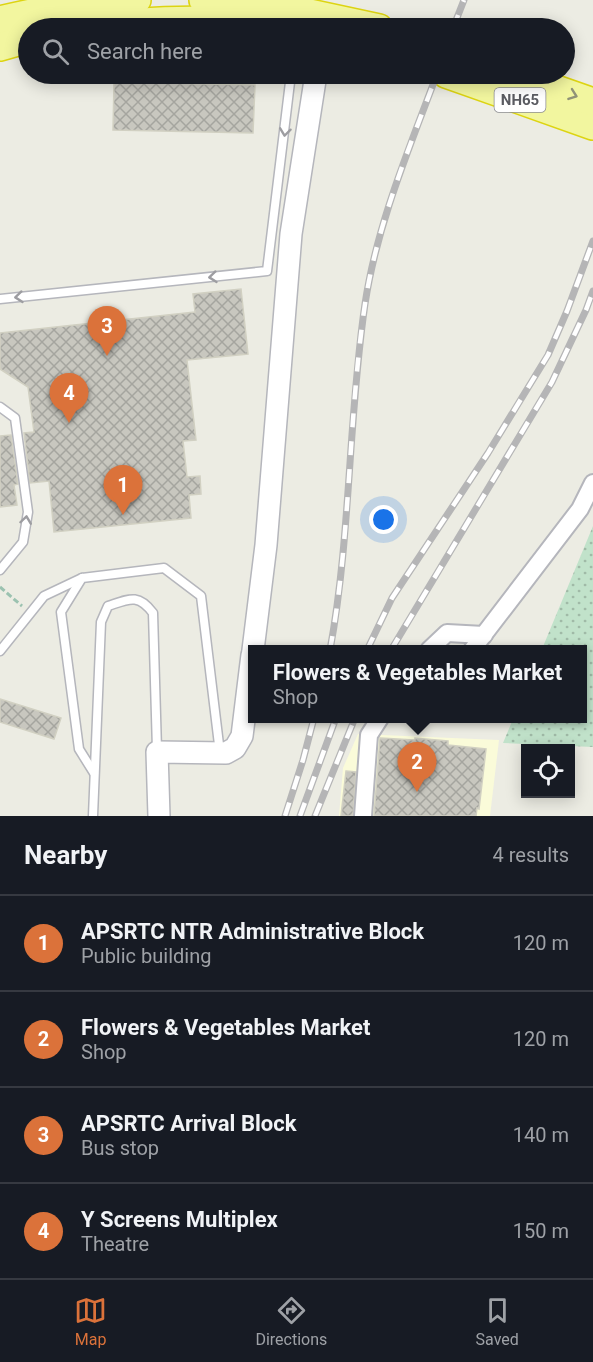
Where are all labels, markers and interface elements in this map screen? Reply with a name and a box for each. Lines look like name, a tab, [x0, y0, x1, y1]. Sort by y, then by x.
search box	[18, 18, 575, 84]
icon: search	[39, 35, 72, 68]
text: Search here	[87, 39, 203, 64]
one-way arrow	[567, 87, 578, 100]
road number: NH65	[494, 88, 546, 112]
one-way arrow	[279, 127, 291, 136]
one-way arrow	[209, 270, 218, 283]
one-way arrow	[15, 290, 24, 303]
pin: 3	[88, 306, 126, 356]
pin: 4	[50, 374, 88, 423]
pin: 1	[104, 466, 142, 515]
your location	[369, 505, 398, 534]
one-way arrow	[20, 515, 32, 524]
popup	[248, 645, 587, 723]
text: Flowers & Vegetables Market	[273, 660, 562, 685]
text: Shop	[273, 685, 318, 709]
pin: 2	[398, 742, 436, 792]
map controls	[521, 744, 575, 798]
button: locate	[521, 744, 575, 798]
text: Nearby	[24, 840, 107, 870]
text: 4 results	[493, 843, 569, 867]
text: APSRTC NTR Administrative Block	[81, 919, 424, 944]
text: 1	[38, 931, 49, 955]
text: 120 m	[513, 931, 569, 955]
text: Public building	[81, 944, 211, 968]
text: Flowers & Vegetables Market	[81, 1015, 370, 1040]
text: 2	[38, 1027, 49, 1051]
text: 120 m	[513, 1027, 569, 1051]
text: Shop	[81, 1040, 127, 1064]
text: APSRTC Arrival Block	[81, 1111, 296, 1136]
text: 3	[38, 1123, 49, 1147]
text: 140 m	[513, 1123, 569, 1147]
text: Bus stop	[81, 1136, 159, 1160]
text: Y Screens Multiplex	[81, 1207, 278, 1232]
text: 4	[38, 1219, 49, 1243]
text: 150 m	[513, 1219, 569, 1243]
text: Theatre	[81, 1232, 149, 1256]
tab: Map	[74, 1294, 107, 1349]
tab: Directions	[255, 1294, 327, 1349]
tab: Saved	[476, 1294, 519, 1349]

